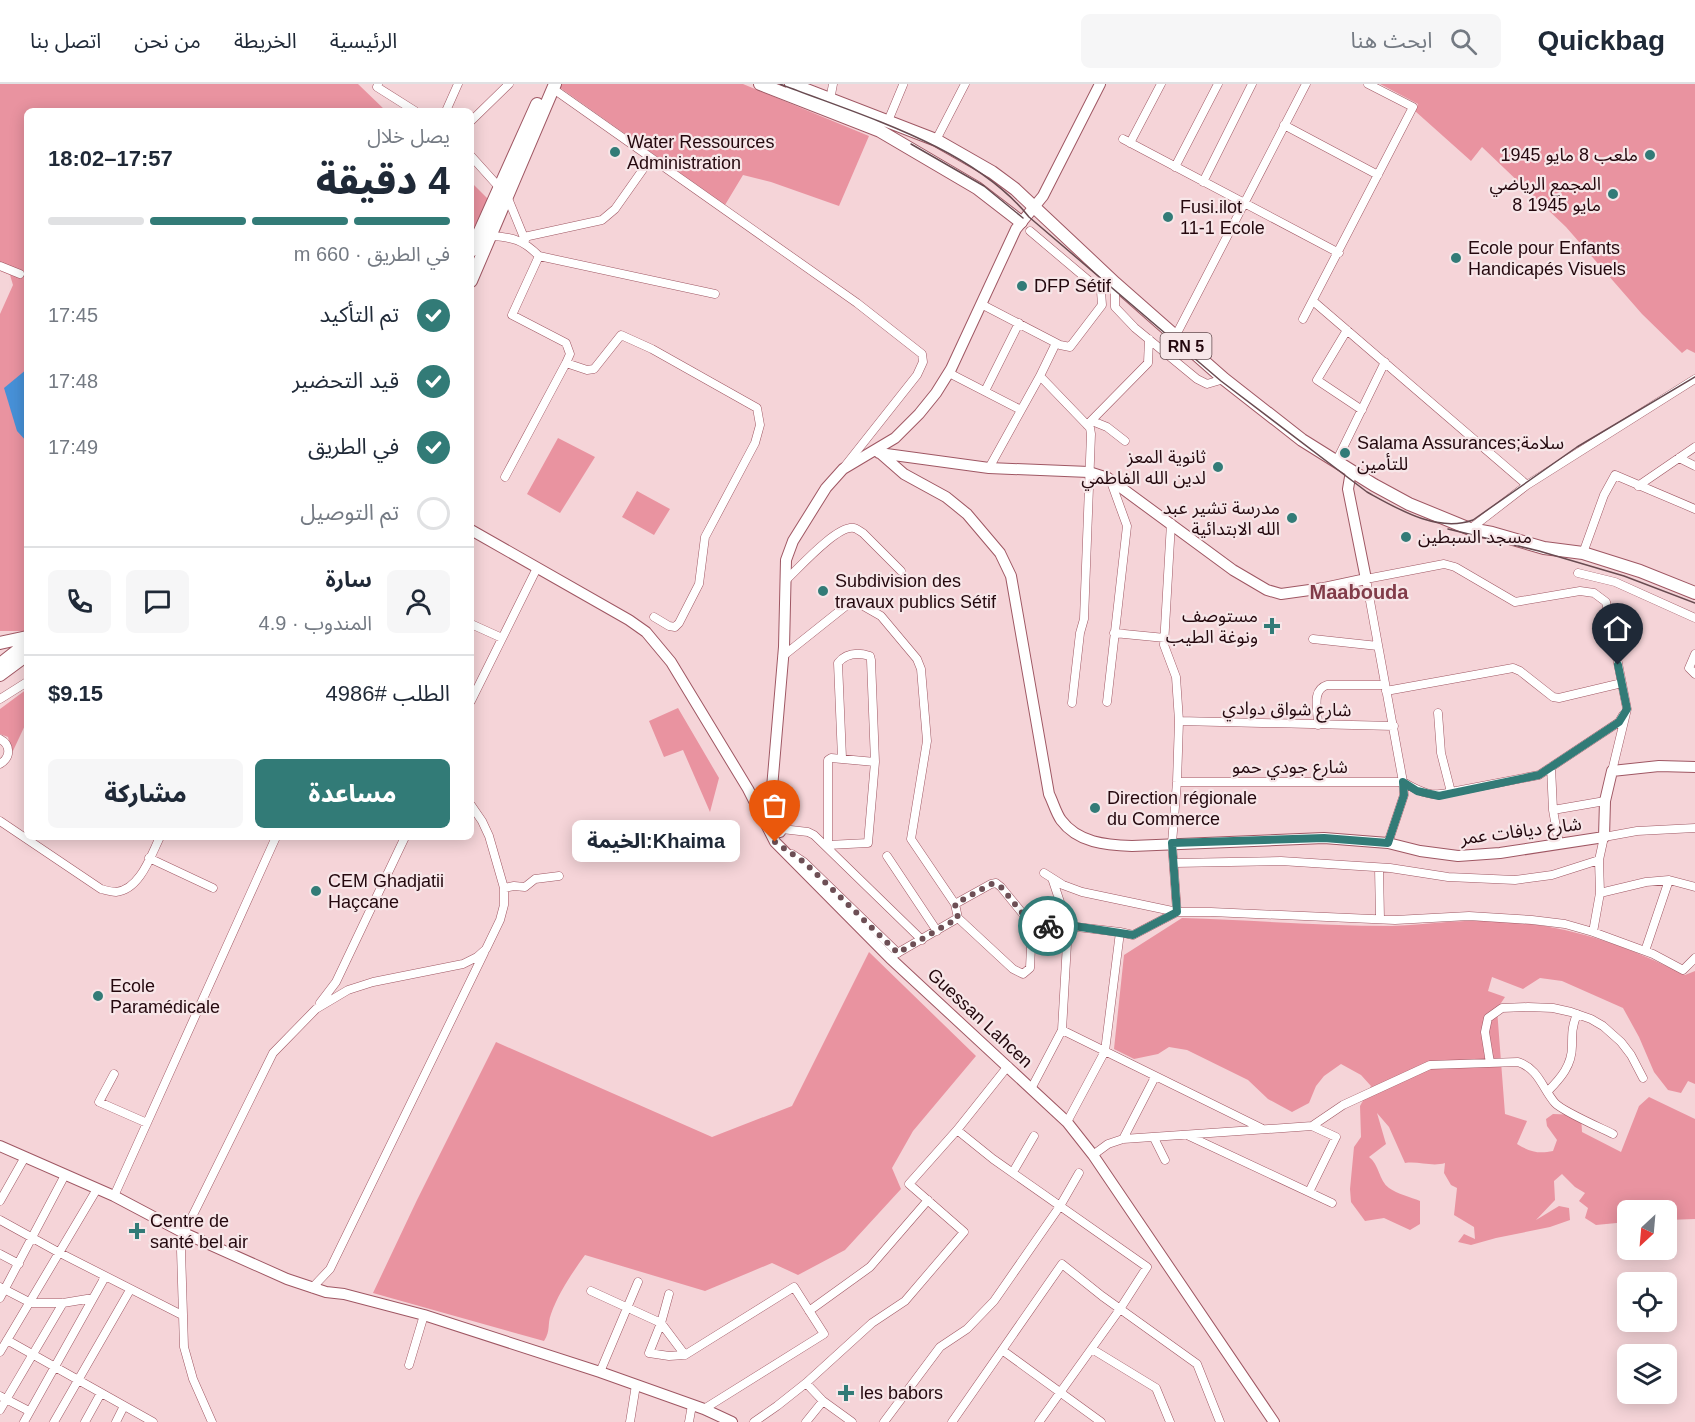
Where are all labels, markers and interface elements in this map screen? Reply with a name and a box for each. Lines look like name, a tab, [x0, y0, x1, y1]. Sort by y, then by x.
search box	[1081, 14, 1501, 68]
icon: search	[1447, 25, 1480, 58]
text: Quickbag	[1537, 25, 1665, 56]
text: ابحث هنا	[1351, 28, 1432, 53]
text: اتصل بنا	[30, 29, 101, 52]
text: من نحن	[134, 29, 201, 52]
text: الخريطة	[234, 29, 297, 52]
text: الرئيسية	[330, 29, 397, 52]
text: يصل خلال	[367, 125, 450, 147]
place label: Water Ressources Administration	[627, 132, 774, 173]
marker: Water Ressources Administration	[608, 145, 622, 159]
place label: ملعب 8 مايو 1945	[1500, 145, 1638, 166]
text: 17:57–18:02	[48, 146, 173, 171]
marker: ملعب 8 مايو 1945	[1643, 148, 1657, 162]
text: 4 دقيقة	[316, 159, 450, 202]
place label: المجمع الرياضي 8 مايو 1945	[1490, 174, 1601, 216]
marker: المجمع الرياضي 8 مايو 1945	[1606, 187, 1620, 201]
place label: Fusi.ilot 11-1 Ecole	[1180, 197, 1265, 238]
marker: Fusi.ilot 11-1 Ecole	[1161, 210, 1175, 224]
place label: Ecole pour Enfants Handicapés Visuels	[1468, 238, 1626, 279]
text: في الطريق · 660 m	[294, 243, 450, 265]
marker: Ecole pour Enfants Handicapés Visuels	[1449, 251, 1463, 265]
place label: DFP Sétif	[1034, 276, 1112, 296]
marker: DFP Sétif	[1015, 279, 1029, 293]
icon: check	[417, 299, 450, 332]
text: تم التأكيد	[319, 302, 399, 327]
text: 17:45	[48, 304, 98, 326]
road number: RN 5	[1160, 333, 1212, 359]
icon: check	[417, 365, 450, 398]
text: قيد التحضير	[292, 368, 399, 393]
text: 17:48	[48, 370, 98, 392]
icon: check	[417, 431, 450, 464]
place label: Salama Assurances;سلامة للتأمين	[1357, 433, 1564, 475]
text: في الطريق	[308, 434, 399, 459]
text: 17:49	[48, 436, 98, 458]
marker: Salama Assurances;سلامة للتأمين	[1338, 446, 1352, 460]
place label: ثانوية المعز لدين الله الفاطمي	[1081, 447, 1206, 491]
marker: ثانوية المعز لدين الله الفاطمي	[1211, 460, 1225, 474]
place label: مدرسة تشير عبد الله الابتدائية	[1163, 498, 1280, 539]
text: تم التوصيل	[300, 500, 399, 525]
marker: مدرسة تشير عبد الله الابتدائية	[1285, 511, 1299, 525]
place label: مسجد السبطين	[1418, 527, 1532, 548]
marker: مسجد السبطين	[1399, 530, 1413, 544]
text: سارة	[326, 567, 372, 592]
button: phone	[48, 570, 111, 633]
button: chat	[126, 570, 189, 633]
button: person	[387, 570, 450, 633]
place label: Subdivision des travaux publics Sétif	[835, 571, 997, 612]
district label: Maabouda	[1310, 581, 1409, 603]
marker: Subdivision des travaux publics Sétif	[816, 584, 830, 598]
pin	[1592, 603, 1643, 665]
place label: مستوصف ونوغة الطيب	[1166, 606, 1258, 648]
text: المندوب · 4.9	[259, 612, 372, 634]
icon: home	[1601, 612, 1634, 645]
marker: مستوصف ونوغة الطيب	[1263, 617, 1281, 635]
text: $9.15	[48, 681, 103, 706]
text: الطلب #4986	[325, 681, 450, 706]
street label: شارع شواق دوادي	[1222, 698, 1352, 724]
street label: شارع جودي حمو	[1232, 757, 1348, 781]
button: مشاركة	[48, 759, 243, 828]
button: مساعدة	[255, 759, 450, 828]
pin	[749, 780, 800, 842]
place label: Direction régionale du Commerce	[1107, 788, 1257, 829]
icon: bag	[758, 789, 791, 822]
marker: Direction régionale du Commerce	[1088, 801, 1102, 815]
street label: شارع ديافات عمر	[1458, 814, 1583, 852]
callout: Khaima:الخيمة	[571, 821, 739, 863]
text: Khaima:الخيمة	[587, 830, 725, 852]
place label: CEM Ghadjatii Haçcane	[328, 871, 444, 912]
marker: CEM Ghadjatii Haçcane	[309, 884, 323, 898]
courier	[1018, 896, 1078, 956]
icon: bike	[1032, 910, 1065, 943]
street label: Guessan Lahcen	[923, 964, 1037, 1072]
place label: Ecole Paramédicale	[110, 976, 220, 1017]
marker: Ecole Paramédicale	[91, 989, 105, 1003]
north arrow	[1617, 1200, 1677, 1260]
map controls	[1617, 1200, 1677, 1404]
place label: Centre de santé bel air	[150, 1211, 248, 1252]
marker: Centre de santé bel air	[128, 1222, 146, 1240]
button: locate	[1617, 1272, 1677, 1332]
button: layers	[1617, 1344, 1677, 1404]
place label: les babors	[860, 1383, 943, 1403]
marker: les babors	[837, 1384, 855, 1402]

